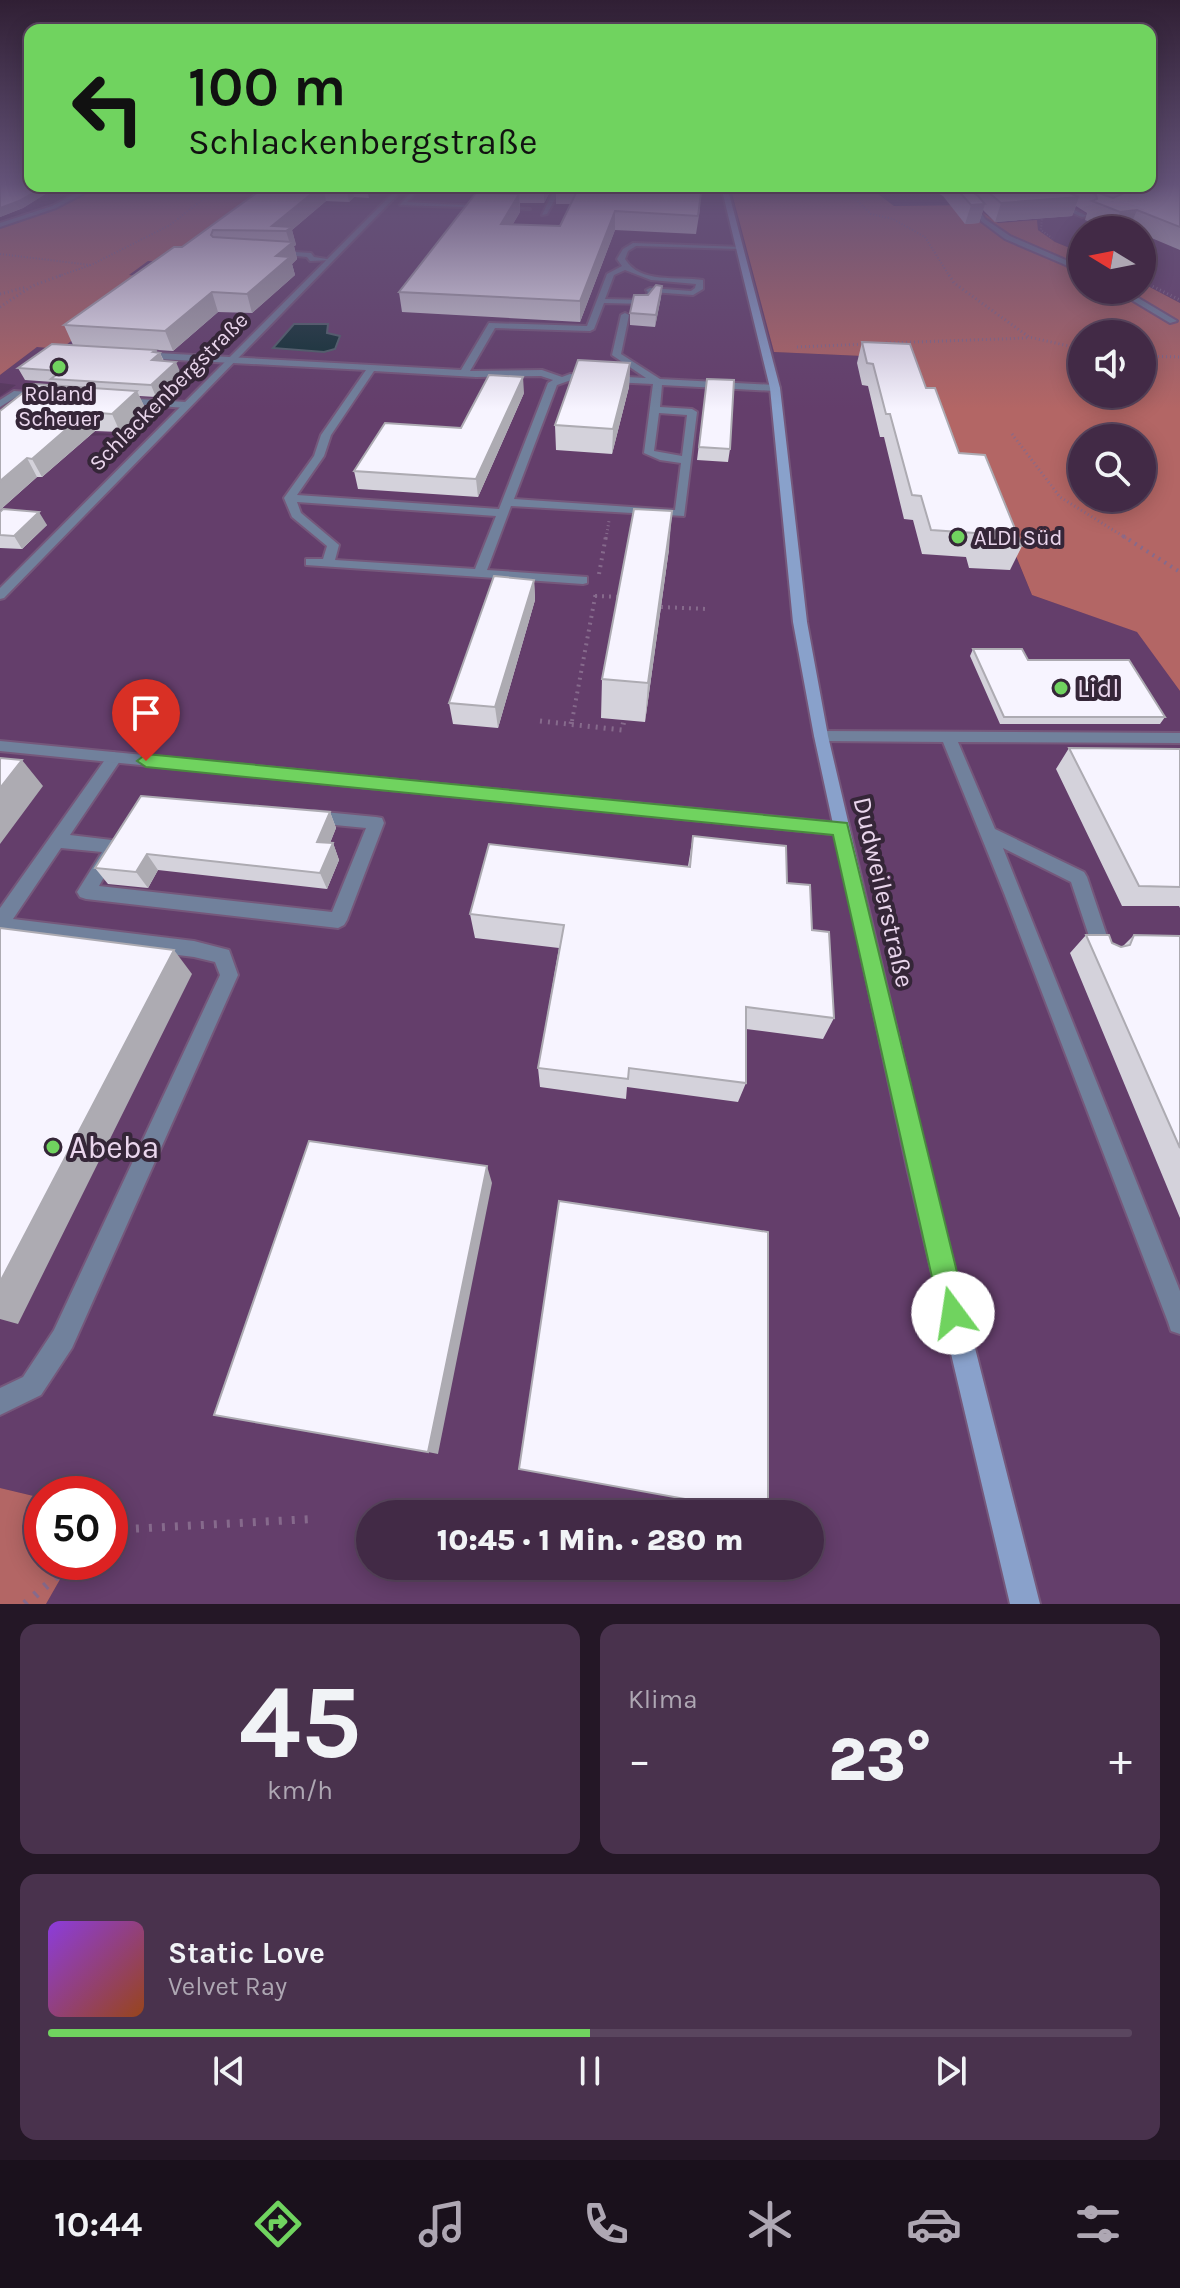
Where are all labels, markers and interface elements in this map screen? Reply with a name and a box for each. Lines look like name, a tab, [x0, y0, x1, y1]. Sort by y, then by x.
text: 100 m	[188, 54, 346, 119]
icon: left	[56, 56, 160, 160]
text: Schlackenbergstraße	[188, 121, 537, 163]
north arrow	[1068, 216, 1156, 304]
map controls	[1068, 216, 1156, 512]
street label: Schlackenbergstraße	[84, 307, 253, 476]
button: sound	[1068, 320, 1156, 408]
marker: Roland Scheuer	[50, 358, 68, 376]
place label: Roland Scheuer	[18, 381, 100, 432]
button: search	[1068, 424, 1156, 512]
place label: ALDI Süd	[974, 525, 1062, 551]
marker: ALDI Süd	[949, 528, 967, 546]
place label: Lidl	[1077, 673, 1120, 704]
pin	[112, 679, 180, 761]
marker: Lidl	[1052, 679, 1070, 697]
icon: arrive	[124, 691, 168, 735]
street label: Dudweilerstraße	[847, 794, 921, 990]
place label: Abeba	[69, 1129, 159, 1166]
marker: Abeba	[44, 1138, 62, 1156]
position arrow	[911, 1271, 995, 1355]
speed limit sign: 50	[24, 1476, 128, 1580]
text: 10:45 · 1 Min. · 280 m	[437, 1522, 743, 1558]
text: 45	[239, 1662, 361, 1783]
text: Klima	[628, 1684, 697, 1715]
text: 23°	[828, 1725, 932, 1795]
text: −	[628, 1735, 651, 1786]
text: +	[1109, 1735, 1132, 1786]
text: km/h	[267, 1775, 333, 1806]
text: Static Love	[168, 1935, 325, 1971]
text: Velvet Ray	[168, 1971, 287, 2002]
icon: previous	[207, 2049, 251, 2093]
icon: pause	[568, 2049, 612, 2093]
icon: next	[929, 2049, 973, 2093]
icon: directions	[250, 2196, 306, 2252]
icon: music	[414, 2196, 470, 2252]
icon: phone	[578, 2196, 634, 2252]
icon: climate	[742, 2196, 798, 2252]
icon: car	[906, 2196, 962, 2252]
icon: filters	[1070, 2196, 1126, 2252]
text: 10:44	[54, 2203, 142, 2245]

